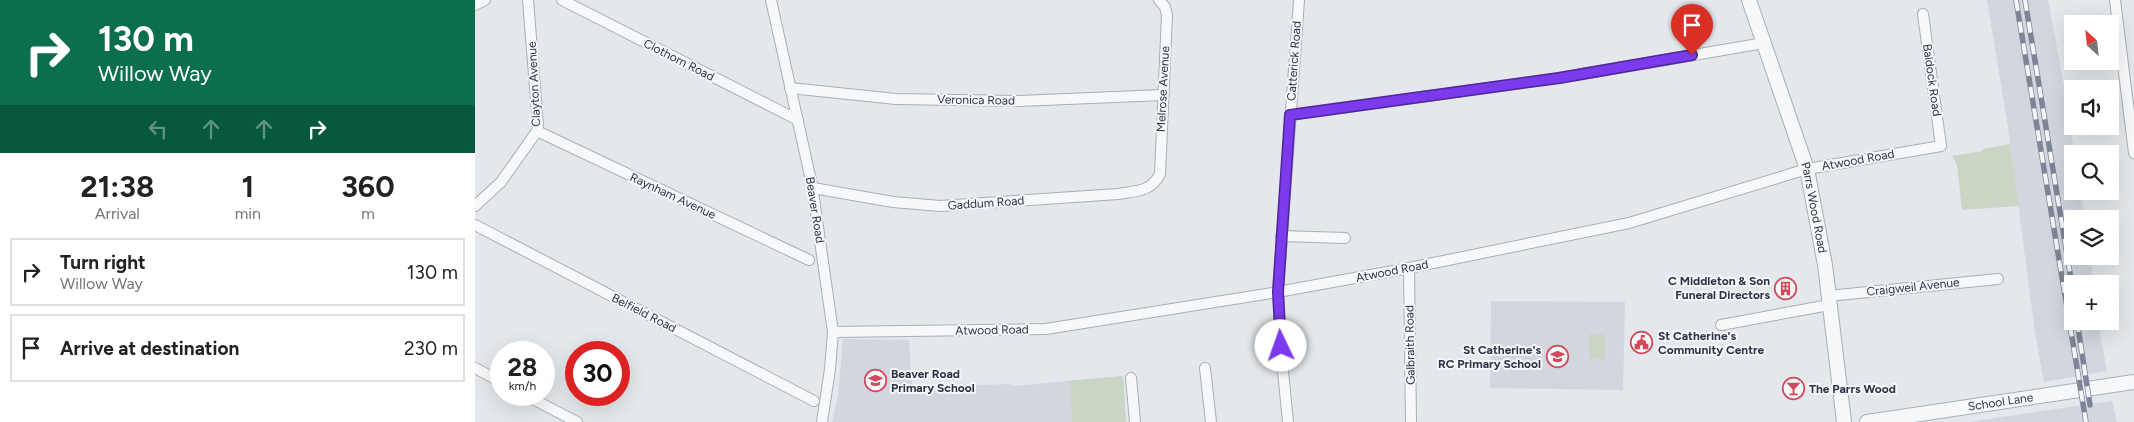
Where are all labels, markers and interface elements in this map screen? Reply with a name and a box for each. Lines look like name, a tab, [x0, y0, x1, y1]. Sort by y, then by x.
pin	[1671, 4, 1713, 55]
icon: arrive	[1678, 11, 1706, 39]
north arrow	[2064, 15, 2119, 70]
map controls	[2064, 15, 2119, 330]
text: 130 m	[98, 18, 194, 60]
icon: right	[15, 20, 80, 85]
street label: Catterick Road	[1284, 21, 1304, 101]
street label: Clothorn Road	[641, 36, 717, 84]
street label: Clayton Avenue	[525, 41, 543, 127]
street label: Baldock Road	[1920, 43, 1944, 117]
street label: Melrose Avenue	[1154, 45, 1172, 132]
text: Willow Way	[98, 60, 212, 87]
button: sound	[2064, 80, 2119, 135]
street label: Veronica Road	[937, 92, 1015, 108]
icon: left	[144, 115, 172, 143]
icon: ahead	[197, 115, 225, 143]
icon: ahead	[250, 115, 278, 143]
icon: right	[303, 115, 331, 143]
button: search	[2064, 145, 2119, 200]
street label: Atwood Road	[1821, 147, 1895, 173]
street label: Parrs Wood Road	[1798, 160, 1830, 254]
text: 21:38	[80, 168, 154, 205]
text: 1	[241, 168, 254, 205]
text: 360	[341, 168, 395, 205]
street label: Raynham Avenue	[628, 170, 719, 222]
street label: Beaver Road	[803, 176, 827, 244]
street label: Gaddum Road	[947, 193, 1025, 213]
text: Arrival	[95, 204, 140, 223]
text: min	[235, 204, 261, 223]
text: m	[361, 204, 375, 223]
button: layers	[2064, 210, 2119, 265]
text: Turn right	[60, 251, 146, 274]
street label: Atwood Road	[1355, 257, 1429, 285]
icon: right	[17, 258, 45, 286]
text: 130 m	[407, 261, 458, 284]
text: Willow Way	[60, 274, 143, 293]
place label: C Middleton & Son Funeral Directors	[1668, 274, 1770, 302]
street label: Craigweil Avenue	[1866, 275, 1961, 299]
button: +	[2064, 275, 2119, 330]
building icon: C Middleton & Son Funeral Directors	[1774, 276, 1798, 300]
street label: Belfield Road	[609, 291, 679, 335]
street label: Galbraith Road	[1402, 305, 1418, 385]
position arrow	[1254, 319, 1306, 371]
street label: Atwood Road	[955, 322, 1029, 338]
place label: St Catherine's Community Centre	[1658, 329, 1765, 357]
public building icon: St Catherine's Community Centre	[1630, 331, 1654, 355]
icon: arrive	[17, 334, 45, 362]
text: Arrive at destination	[60, 337, 239, 360]
text: 230 m	[404, 337, 458, 360]
speed limit sign: 30	[565, 341, 630, 406]
place label: St Catherine's RC Primary School	[1438, 343, 1541, 371]
school or university icon: St Catherine's RC Primary School	[1545, 345, 1569, 369]
text: 28	[508, 352, 537, 382]
place label: Beaver Road Primary School	[891, 367, 975, 395]
school or university icon: Beaver Road Primary School	[863, 369, 887, 393]
bar icon: The Parrs Wood	[1781, 377, 1805, 401]
text: km/h	[509, 379, 536, 393]
place label: The Parrs Wood	[1809, 382, 1896, 396]
street label: School Lane	[1967, 390, 2034, 414]

